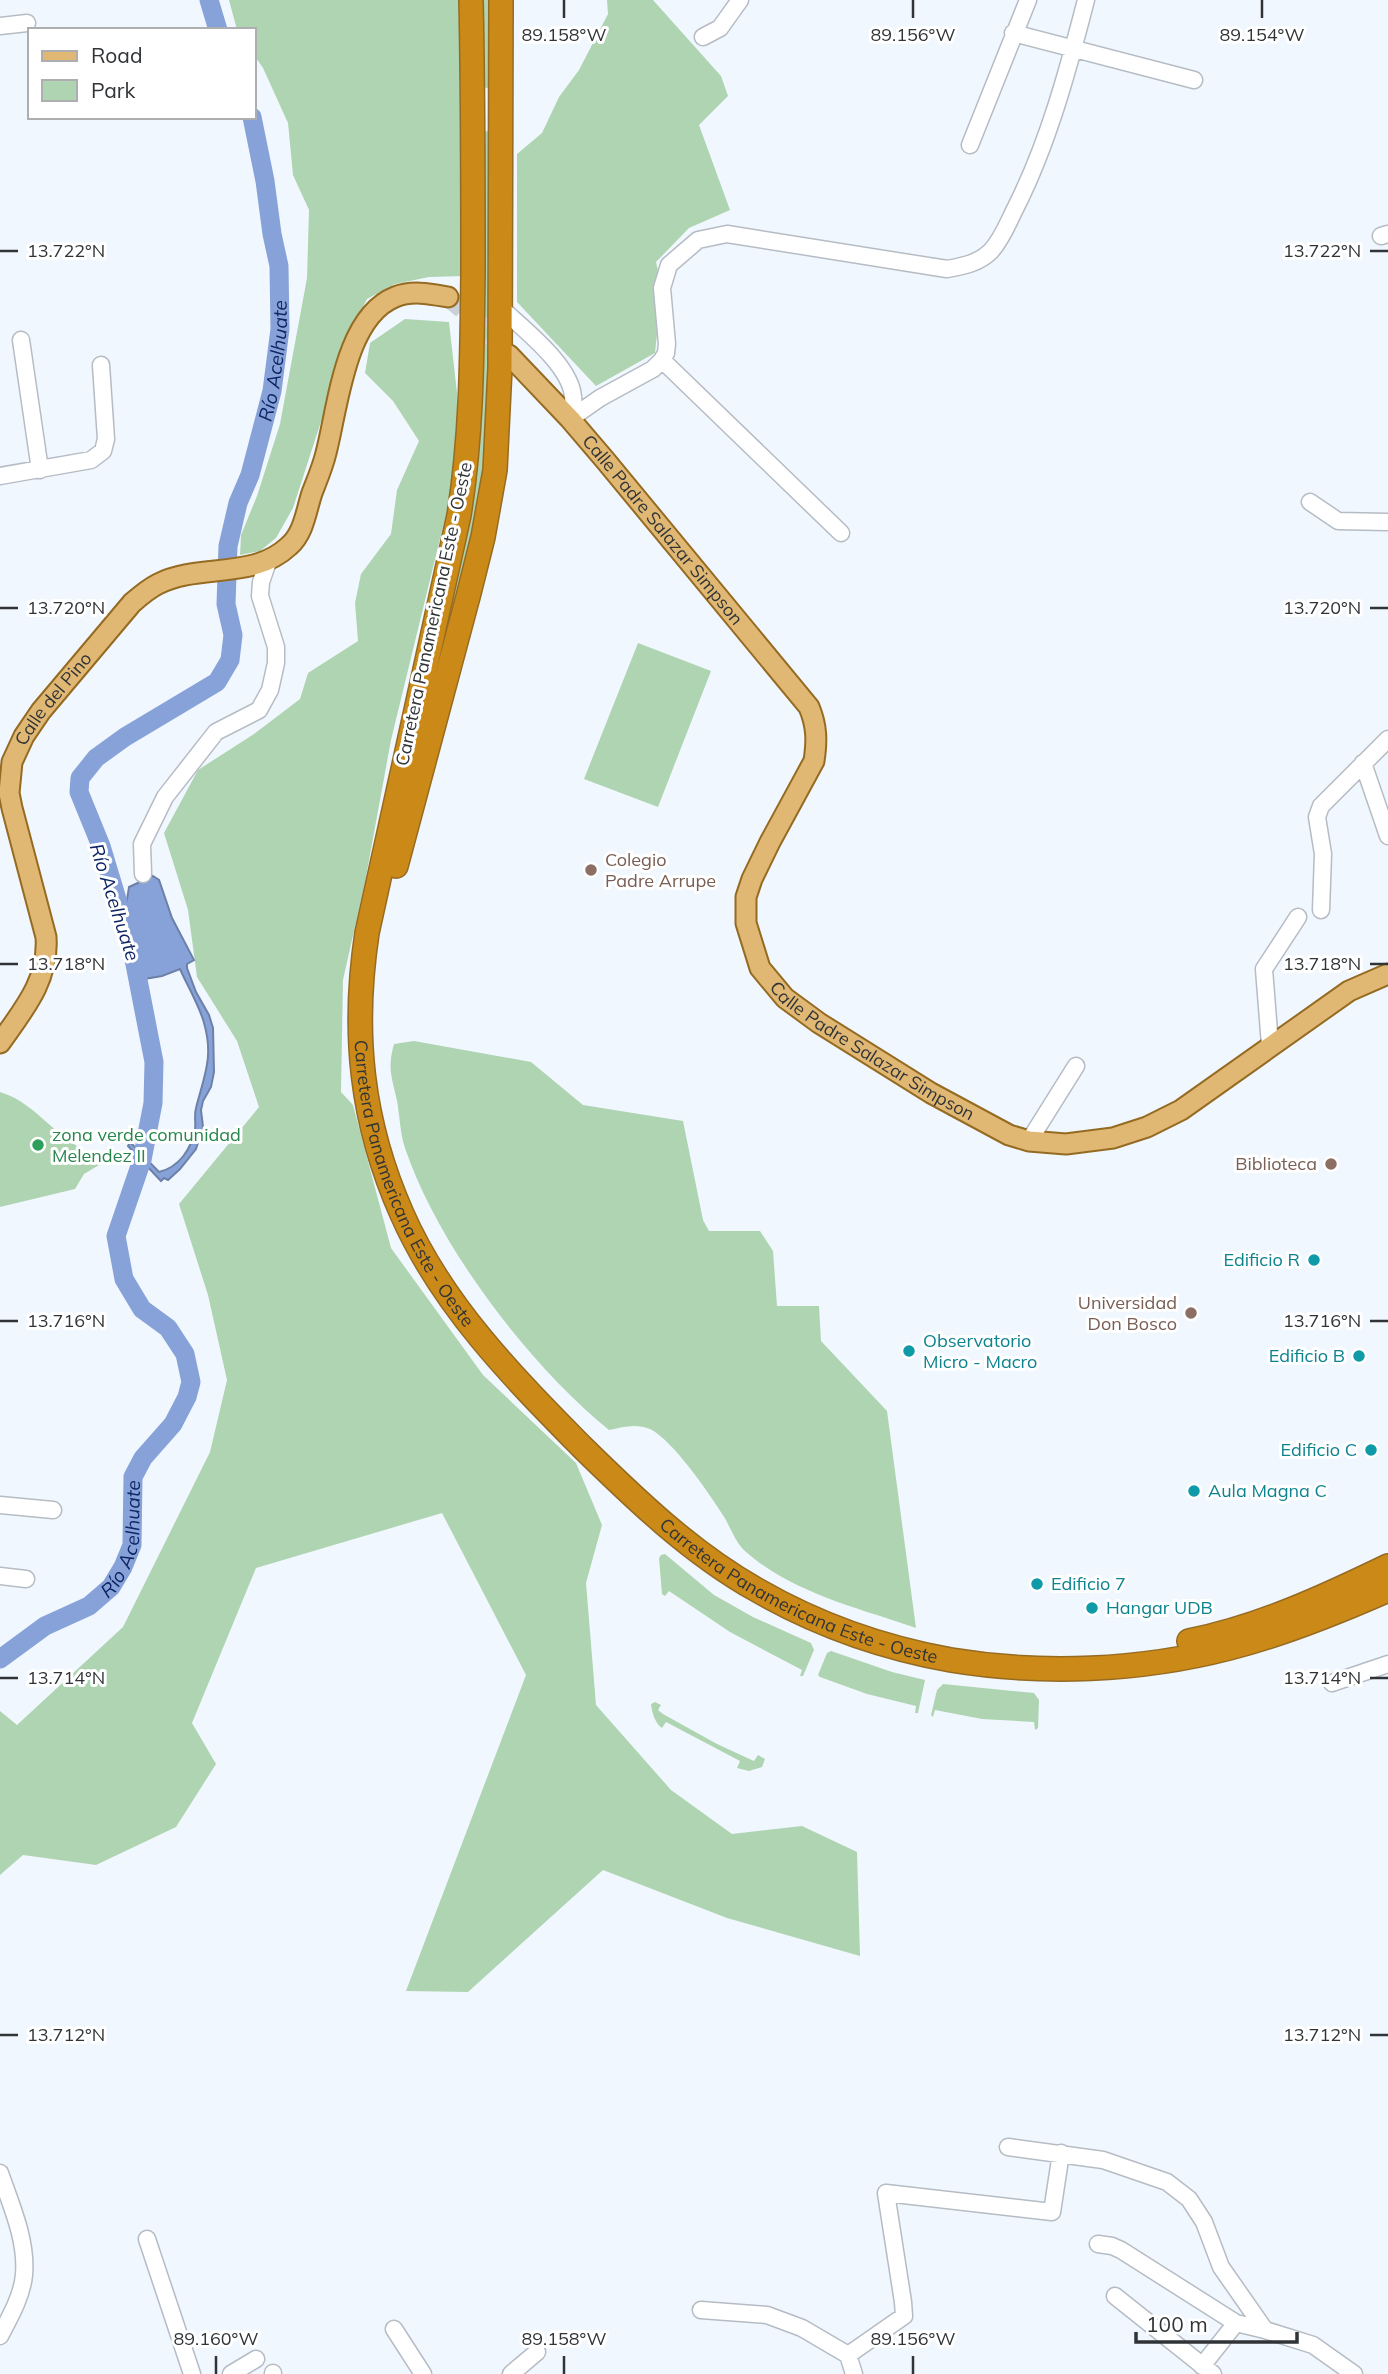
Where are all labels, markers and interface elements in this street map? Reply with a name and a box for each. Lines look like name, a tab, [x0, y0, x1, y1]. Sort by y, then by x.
text: 89.158°W	[521, 23, 607, 46]
text: 89.156°W	[870, 23, 956, 46]
text: 89.154°W	[1219, 23, 1305, 46]
legend	[28, 28, 256, 119]
text: Road	[91, 42, 142, 68]
text: Park	[91, 77, 135, 103]
text: 13.722°N	[27, 239, 105, 262]
text: 13.722°N	[1283, 239, 1361, 262]
water label: Río Acelhuate	[253, 300, 292, 424]
street label: Calle Padre Salazar Simpson	[578, 430, 748, 630]
street label: Carretera Panamericana Este - Oeste	[390, 460, 477, 768]
text: 13.720°N	[27, 596, 105, 619]
text: 13.720°N	[1283, 596, 1361, 619]
street label: Calle del Pino	[9, 647, 97, 749]
water label: Río Acelhuate	[85, 840, 145, 964]
place label: Colegio Padre Arrupe	[605, 848, 716, 892]
marker: Colegio Padre Arrupe	[583, 862, 599, 878]
text: 13.718°N	[27, 952, 105, 975]
text: 13.718°N	[1283, 952, 1361, 975]
street label: Calle Padre Salazar Simpson	[765, 976, 979, 1125]
street label: Carretera Panamericana Este - Oeste	[350, 1039, 479, 1331]
place label: zona verde comunidad Melendez II	[52, 1123, 241, 1167]
marker: zona verde comunidad Melendez II	[30, 1137, 46, 1153]
place label: Biblioteca	[1235, 1152, 1317, 1175]
marker: Biblioteca	[1323, 1156, 1339, 1172]
place label: Edificio R	[1223, 1248, 1300, 1271]
marker: Edificio R	[1306, 1252, 1322, 1268]
place label: Universidad Don Bosco	[1078, 1291, 1177, 1335]
marker: Universidad Don Bosco	[1183, 1305, 1199, 1321]
text: 13.716°N	[27, 1309, 105, 1332]
text: 13.716°N	[1283, 1309, 1361, 1332]
place label: Observatorio Micro - Macro	[923, 1329, 1037, 1373]
marker: Observatorio Micro - Macro	[901, 1343, 917, 1359]
place label: Edificio B	[1269, 1344, 1345, 1367]
marker: Edificio B	[1351, 1348, 1367, 1364]
place label: Edificio C	[1281, 1438, 1357, 1461]
marker: Edificio C	[1363, 1442, 1379, 1458]
place label: Aula Magna C	[1208, 1479, 1327, 1502]
water label: Río Acelhuate	[95, 1480, 145, 1603]
marker: Aula Magna C	[1186, 1483, 1202, 1499]
street label: Carretera Panamericana Este - Oeste	[655, 1513, 940, 1668]
place label: Edificio 7	[1051, 1572, 1126, 1595]
marker: Edificio 7	[1029, 1576, 1045, 1592]
place label: Hangar UDB	[1106, 1596, 1213, 1619]
marker: Hangar UDB	[1084, 1600, 1100, 1616]
text: 13.714°N	[27, 1666, 105, 1689]
text: 13.714°N	[1283, 1666, 1361, 1689]
text: 13.712°N	[27, 2023, 105, 2046]
text: 13.712°N	[1283, 2023, 1361, 2046]
scale bar	[1136, 2300, 1297, 2344]
text: 100 m	[1146, 2311, 1208, 2337]
text: 89.160°W	[173, 2327, 259, 2350]
text: 89.158°W	[521, 2327, 607, 2350]
text: 89.156°W	[870, 2327, 956, 2350]

